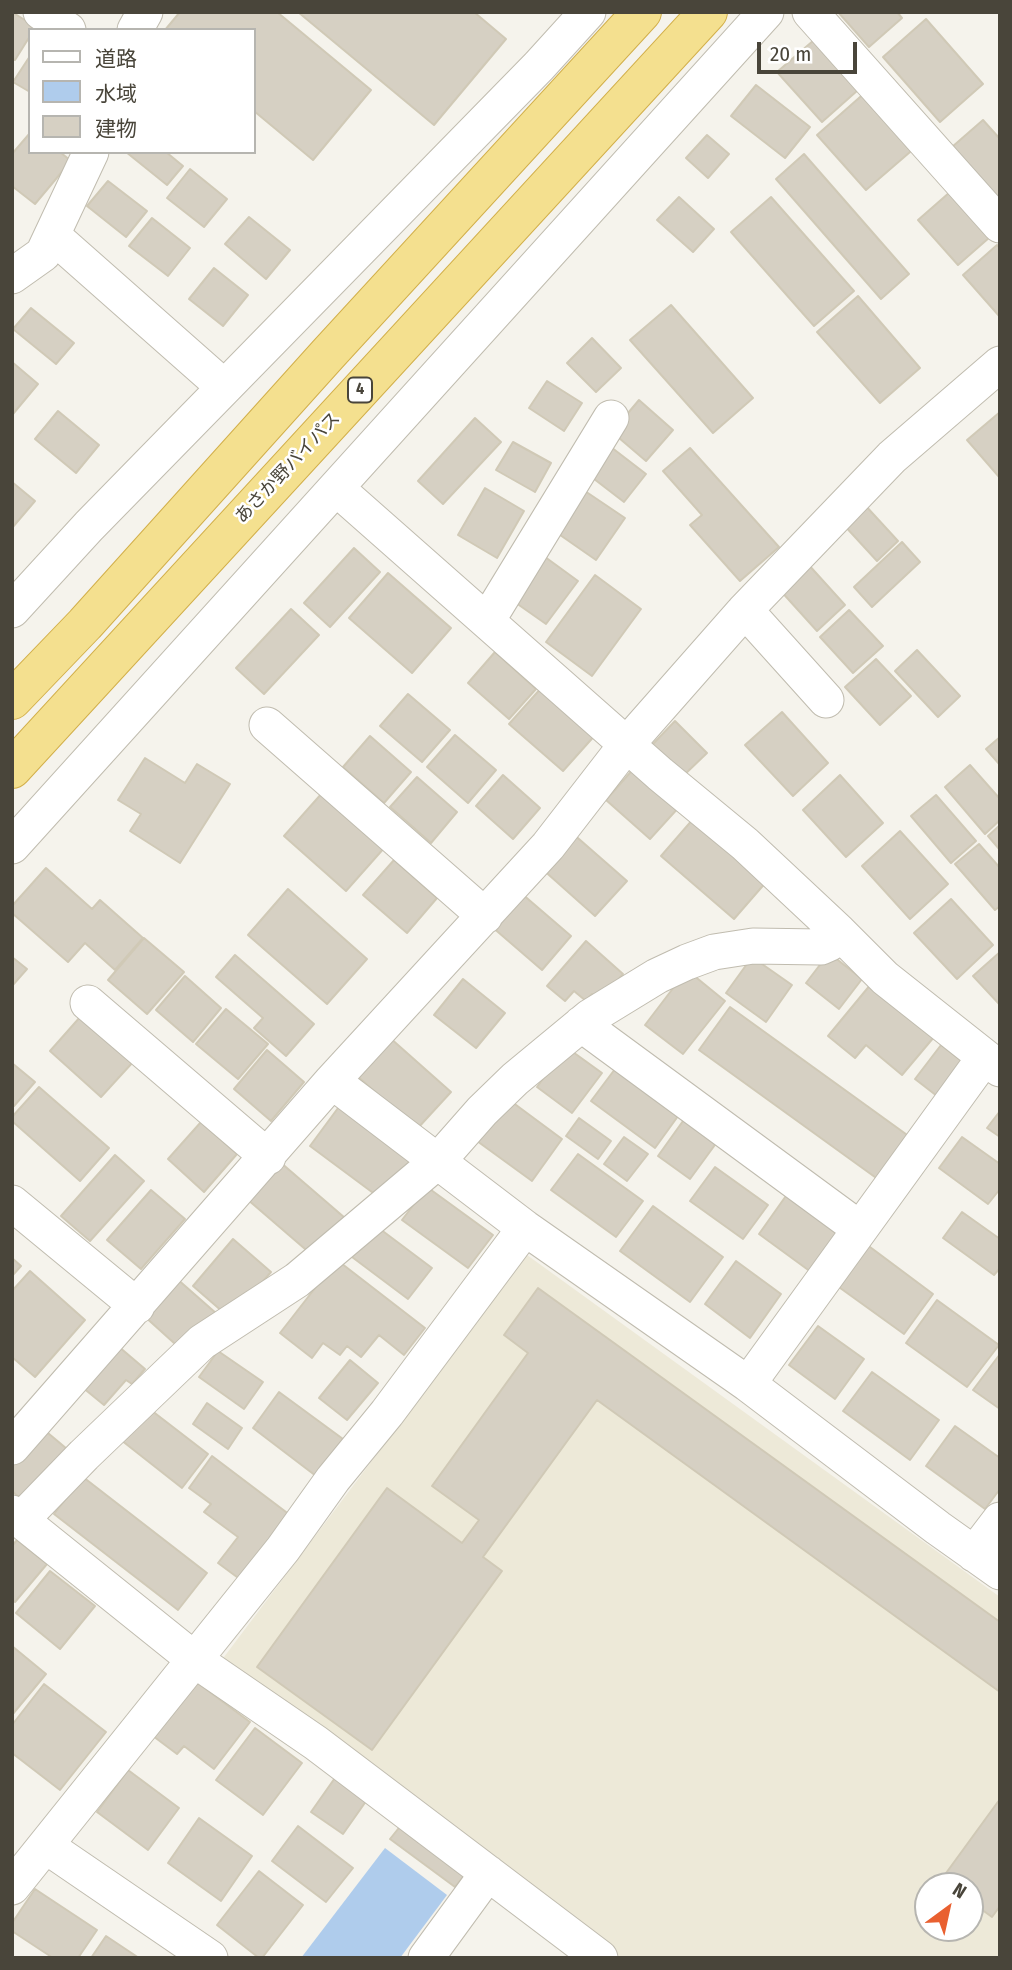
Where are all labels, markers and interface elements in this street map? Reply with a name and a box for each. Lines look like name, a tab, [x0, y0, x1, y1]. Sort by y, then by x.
legend	[28, 28, 256, 154]
scale bar	[760, 28, 860, 72]
text: 20 m	[770, 41, 811, 67]
text: 道路	[95, 46, 137, 72]
text: 水域	[95, 81, 137, 107]
text: 建物	[95, 116, 137, 142]
road number: 4	[348, 378, 372, 402]
street label: あさか野バイパス	[231, 408, 345, 528]
north arrow	[914, 1872, 984, 1942]
text: N	[949, 1878, 971, 1903]

